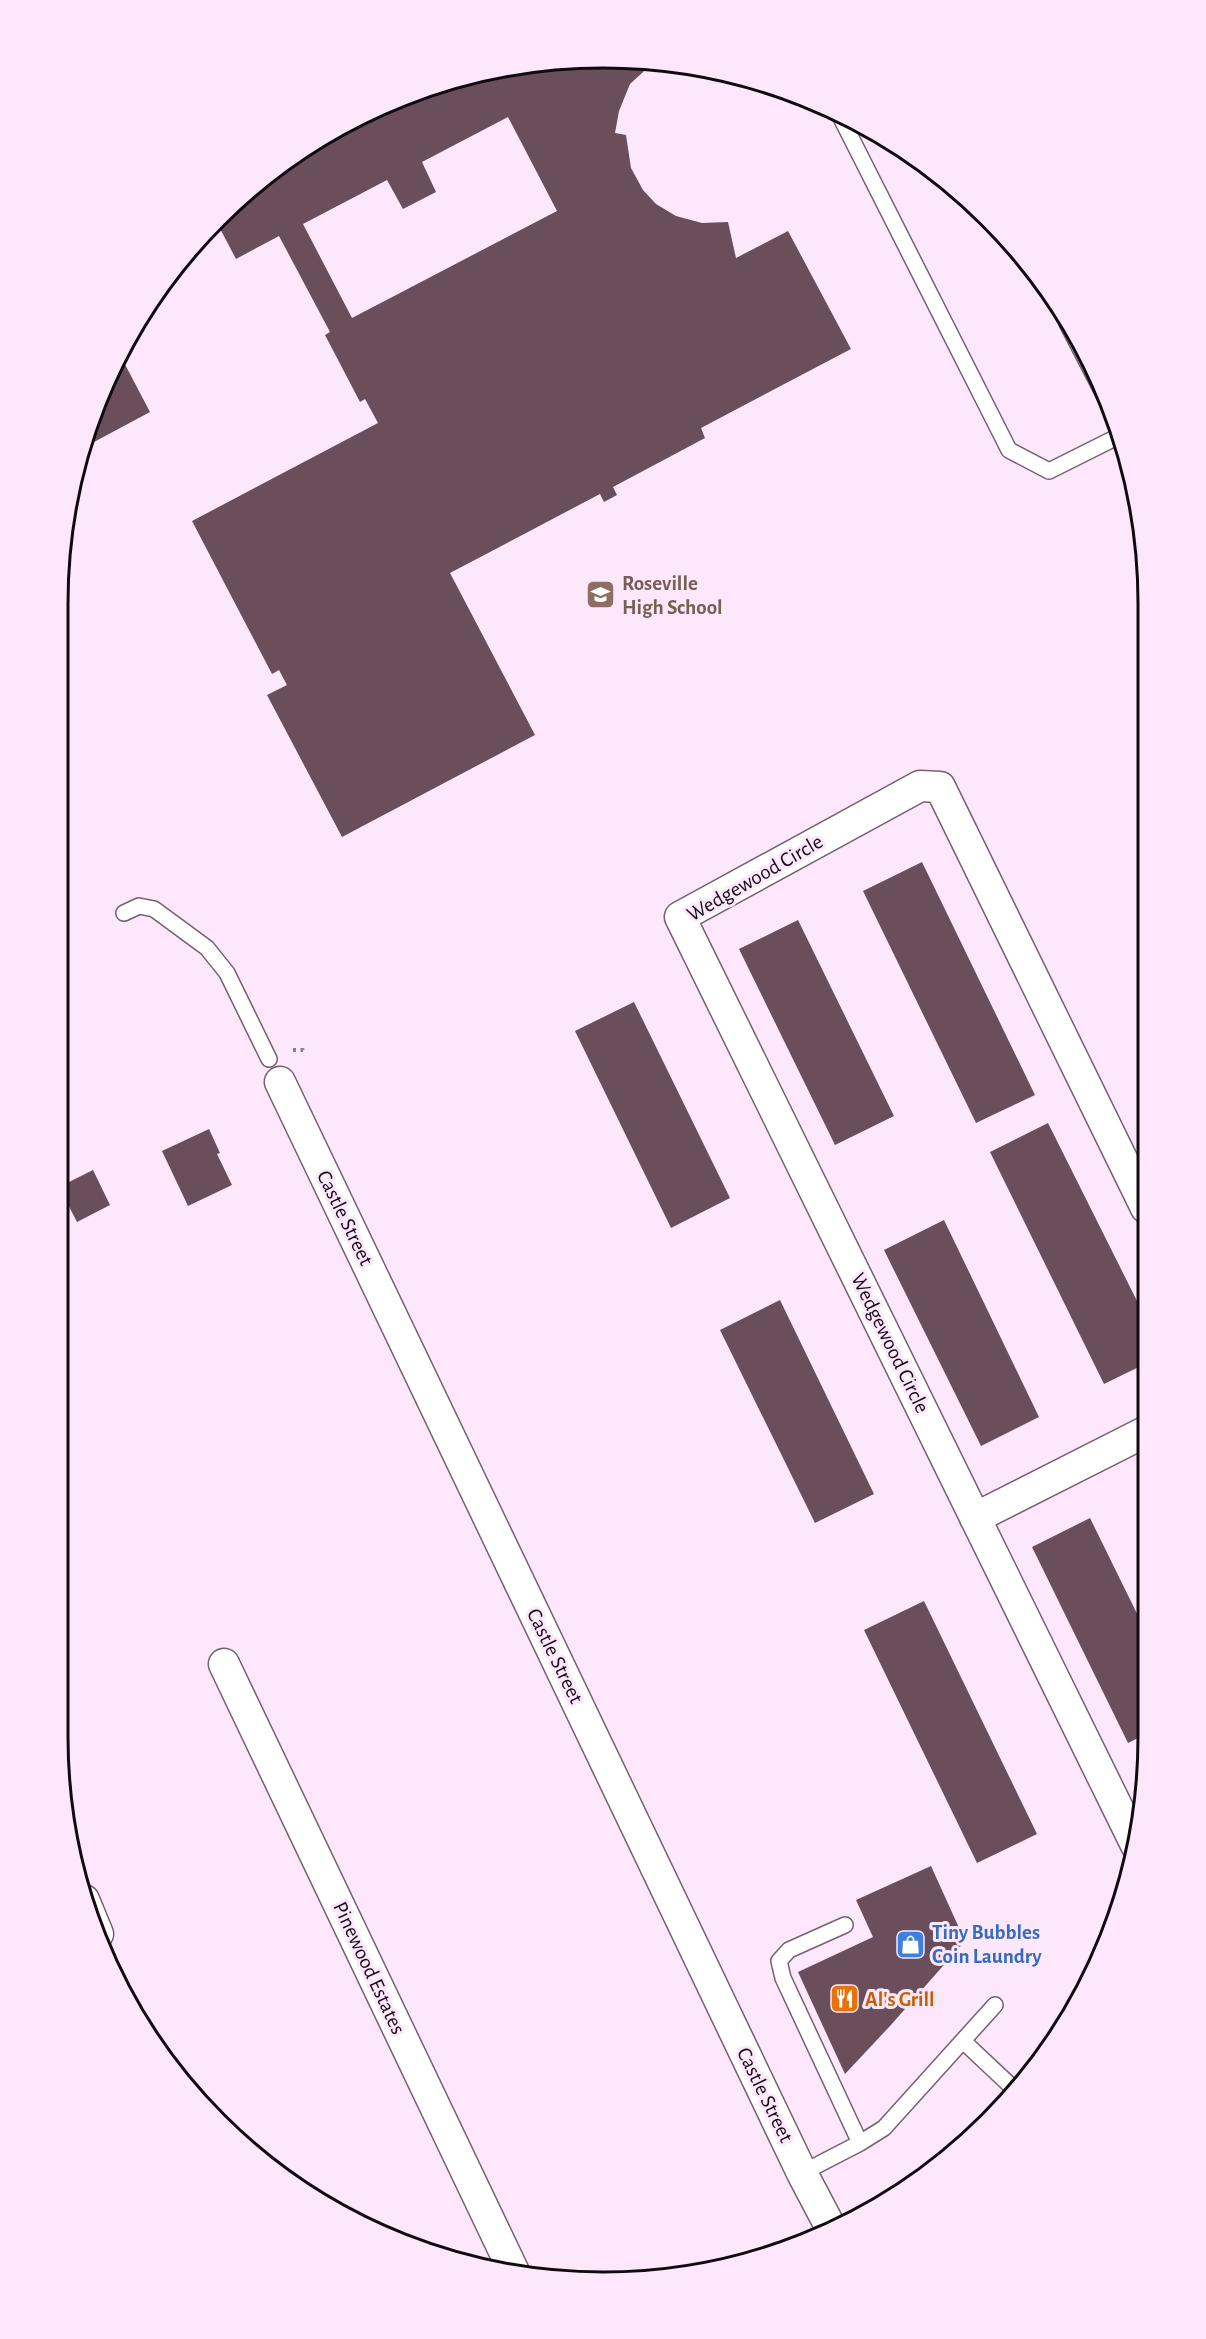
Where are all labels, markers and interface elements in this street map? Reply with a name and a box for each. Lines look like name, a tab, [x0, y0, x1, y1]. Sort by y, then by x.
place label: Roseville High School	[622, 573, 723, 618]
school or university icon: Roseville High School	[585, 579, 617, 611]
street label: Wedgewood Circle	[684, 831, 826, 925]
street label: Castle Street	[313, 1167, 377, 1269]
street label: Wedgewood Circle	[847, 1270, 933, 1416]
street label: Castle Street	[523, 1605, 587, 1707]
street label: Pinewood Estates	[329, 1899, 409, 2037]
place label: Tiny Bubbles Coin Laundry	[932, 1922, 1042, 1967]
shop icon: Tiny Bubbles Coin Laundry	[895, 1928, 927, 1960]
restaurant icon: Al's Grill	[828, 1983, 860, 2015]
place label: Al's Grill	[865, 1989, 935, 2010]
street label: Castle Street	[733, 2044, 797, 2146]

